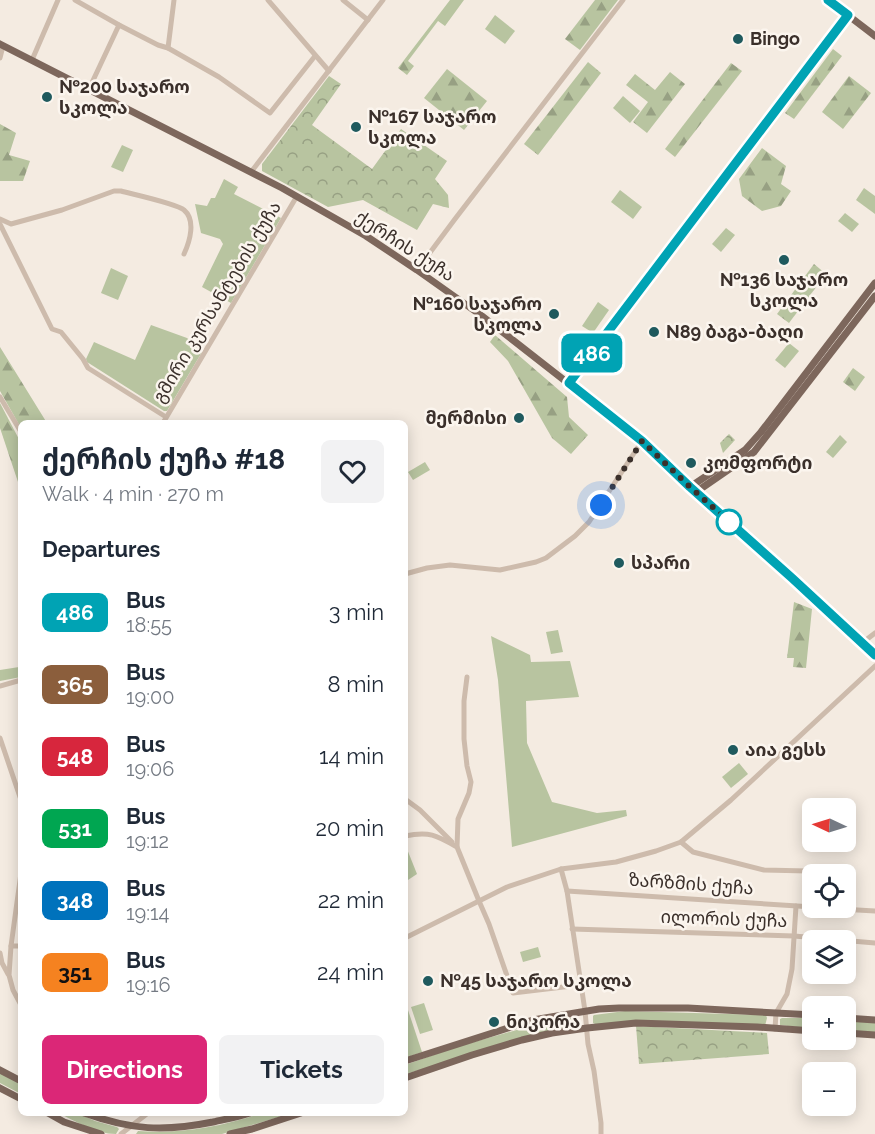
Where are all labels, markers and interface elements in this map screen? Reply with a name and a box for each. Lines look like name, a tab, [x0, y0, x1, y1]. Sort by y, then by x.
place label: Bingo	[750, 28, 800, 49]
marker: Bingo	[731, 32, 745, 46]
place label: №200 საჯარო სკოლა	[59, 76, 190, 119]
marker: №200 საჯარო სკოლა	[40, 90, 54, 104]
place label: №167 საჯარო სკოლა	[368, 106, 496, 149]
marker: №167 საჯარო სკოლა	[349, 120, 363, 134]
street label: გმირი კურსანტების ქუჩა	[148, 197, 286, 407]
street label: ქერჩის ქუჩა	[351, 206, 459, 286]
marker: №136 საჯარო სკოლა	[777, 253, 791, 267]
place label: №136 საჯარო სკოლა	[720, 269, 848, 312]
place label: №160 საჯარო სკოლა	[413, 293, 542, 336]
marker: №160 საჯარო სკოლა	[547, 307, 561, 321]
place label: N89 ბაგა-ბაღი	[666, 321, 804, 343]
marker: N89 ბაგა-ბაღი	[647, 325, 661, 339]
line badge: 486	[558, 334, 626, 372]
text: 486	[573, 341, 611, 366]
place label: მერმისი	[426, 407, 507, 428]
marker: მერმისი	[512, 411, 526, 425]
button: heart	[321, 440, 384, 503]
text: ქერჩის ქუჩა #18	[42, 443, 285, 476]
place label: კომფორტი	[703, 452, 812, 473]
marker: კომფორტი	[684, 456, 698, 470]
text: Walk · 4 min · 270 m	[42, 482, 224, 506]
your location	[586, 490, 616, 520]
unlabelled marker	[716, 509, 742, 535]
text: Departures	[42, 536, 160, 562]
place label: სპარი	[631, 552, 690, 573]
marker: სპარი	[612, 556, 626, 570]
text: Bus	[126, 587, 165, 613]
text: 3 min	[329, 599, 384, 625]
text: 486	[56, 600, 94, 625]
text: 18:55	[126, 613, 172, 637]
text: Bus	[126, 659, 165, 685]
text: 8 min	[328, 671, 384, 697]
text: 365	[57, 672, 93, 697]
text: 19:00	[126, 685, 175, 709]
text: Bus	[126, 731, 165, 757]
place label: აია გესს	[745, 739, 826, 760]
text: 14 min	[319, 743, 384, 769]
marker: აია გესს	[726, 743, 740, 757]
text: 548	[57, 744, 93, 769]
text: 19:06	[126, 757, 174, 781]
north arrow	[802, 798, 856, 852]
map controls	[802, 798, 856, 1116]
text: Bus	[126, 803, 165, 829]
text: 20 min	[316, 815, 384, 841]
text: 531	[58, 816, 92, 841]
text: 19:12	[126, 829, 169, 853]
button: locate	[802, 864, 856, 918]
street label: ზარზმის ქუჩა	[628, 869, 754, 899]
text: Bus	[126, 875, 165, 901]
text: 22 min	[318, 887, 384, 913]
text: 348	[57, 888, 93, 913]
text: 19:14	[126, 901, 170, 925]
street label: ილორის ქუჩა	[660, 906, 788, 932]
button: layers	[802, 930, 856, 984]
text: Bus	[126, 947, 165, 973]
text: 24 min	[317, 959, 384, 985]
text: 351	[58, 960, 92, 985]
place label: №45 საჯარო სკოლა	[440, 970, 632, 992]
text: 19:16	[126, 973, 171, 997]
marker: №45 საჯარო სკოლა	[421, 974, 435, 988]
button: +	[802, 996, 856, 1050]
place label: ნიკორა	[506, 1011, 580, 1032]
marker: ნიკორა	[487, 1015, 501, 1029]
button: Directions	[42, 1035, 207, 1104]
button: Tickets	[219, 1035, 384, 1104]
button: −	[802, 1062, 856, 1116]

